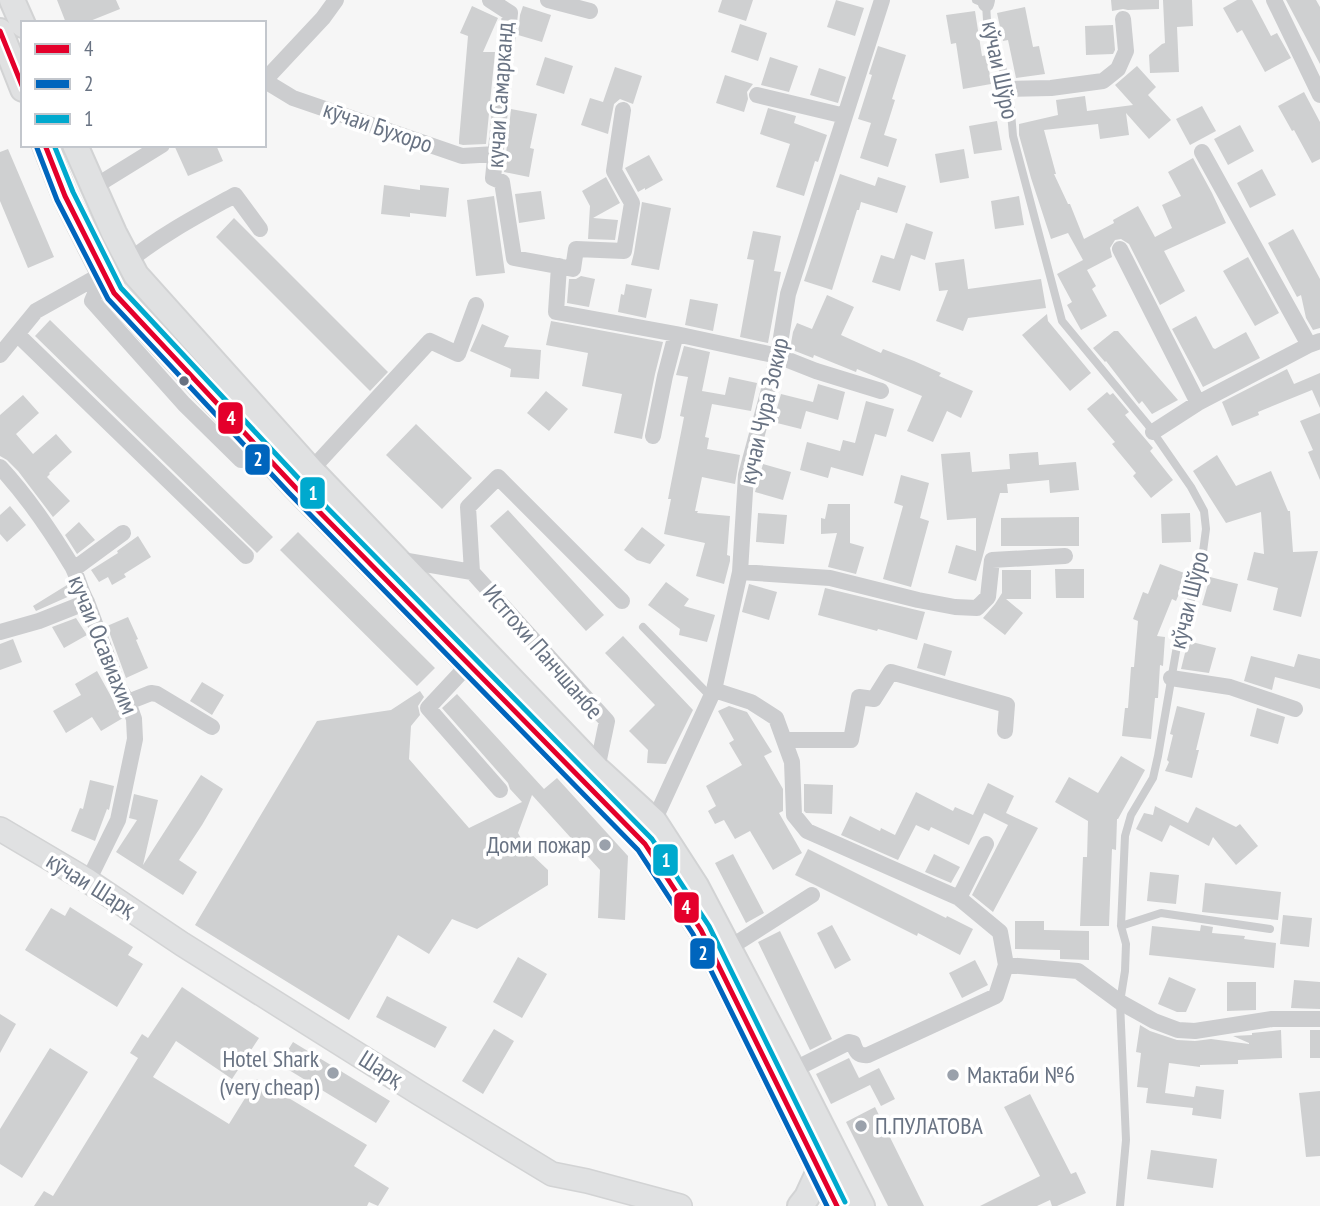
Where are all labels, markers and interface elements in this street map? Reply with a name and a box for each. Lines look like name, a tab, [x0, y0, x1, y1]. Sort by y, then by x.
street label: кўчаи Шўро	[975, 18, 1026, 122]
legend	[21, 21, 266, 147]
street label: кучаи Самарканд	[479, 21, 520, 169]
text: 4	[84, 35, 94, 62]
text: 2	[84, 70, 93, 97]
street label: кӯчаи Бухоро	[319, 93, 437, 160]
text: 1	[84, 105, 93, 132]
street label: кучаи Чура Зокир	[732, 334, 795, 487]
unlabelled marker	[177, 374, 191, 388]
line badge: 4	[217, 401, 244, 435]
text: 4	[226, 406, 236, 430]
line badge: 2	[244, 443, 271, 476]
text: 2	[253, 447, 263, 471]
line badge: 1	[299, 476, 326, 510]
text: 1	[308, 481, 318, 505]
street label: кўчаи Шўро	[1161, 548, 1216, 652]
street label: кучаи Осавиахим	[62, 571, 145, 719]
street label: Истгохи Панчшанбе	[477, 578, 610, 725]
place label: Доми пожар	[486, 829, 591, 860]
marker: Доми пожар	[597, 837, 613, 853]
line badge: 1	[652, 843, 679, 877]
street label: кӯчаи Шарқ	[41, 845, 142, 924]
text: 1	[661, 848, 671, 872]
line badge: 4	[673, 891, 700, 924]
text: 4	[681, 895, 691, 919]
line badge: 2	[689, 937, 716, 970]
text: 2	[698, 941, 708, 965]
place label: Hotel Shark (very cheap)	[220, 1043, 320, 1102]
street label: Шарқ	[353, 1043, 409, 1094]
place label: Мактаби №6	[967, 1059, 1075, 1090]
marker: Hotel Shark (very cheap)	[325, 1065, 341, 1081]
marker: Мактаби №6	[945, 1067, 961, 1083]
place label: П.ПУЛАТОВА	[875, 1110, 983, 1141]
marker: П.ПУЛАТОВА	[853, 1118, 869, 1134]

